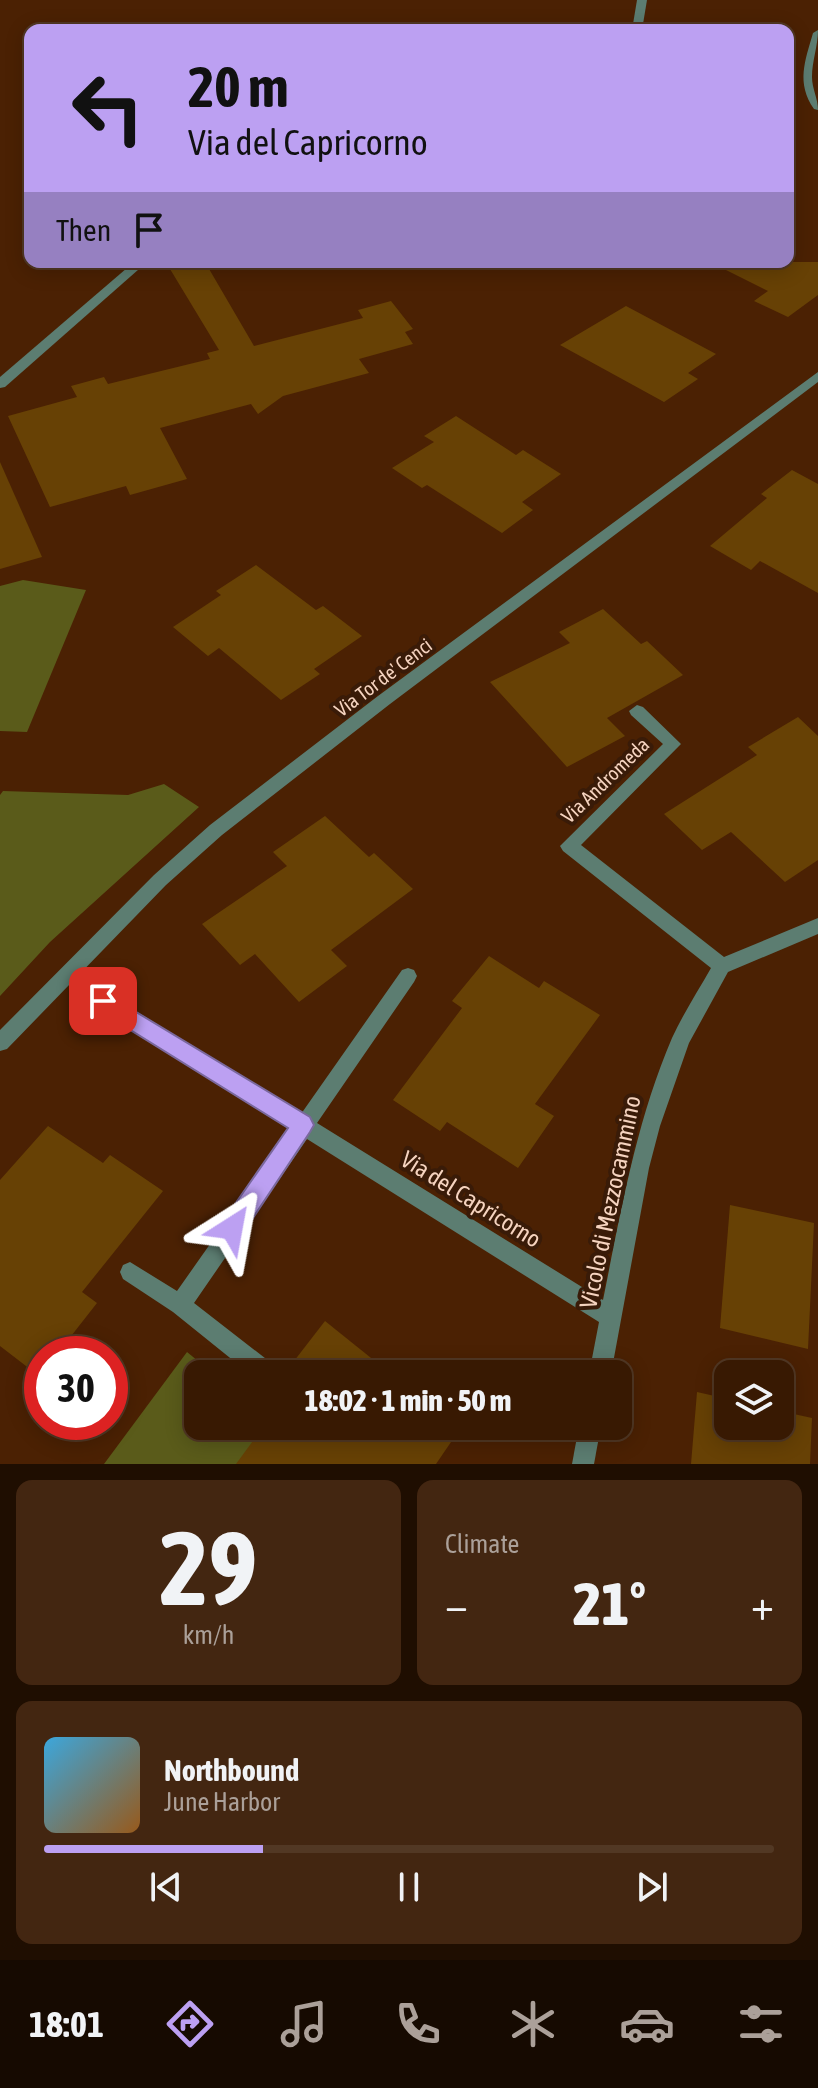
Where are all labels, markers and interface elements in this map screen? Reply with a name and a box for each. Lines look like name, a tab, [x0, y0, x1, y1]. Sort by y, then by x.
text: 20 m	[188, 55, 289, 119]
icon: left	[56, 56, 160, 160]
text: Via del Capricorno	[188, 121, 428, 163]
icon: arrive	[127, 208, 171, 252]
text: Then	[56, 213, 111, 247]
street label: Via Tor de' Cenci	[330, 633, 436, 721]
street label: Via Andromeda	[556, 733, 654, 827]
pin	[69, 967, 137, 1035]
icon: arrive	[81, 979, 125, 1023]
street label: Vicolo di Mezzocammino	[574, 1093, 646, 1311]
street label: Via del Capricorno	[396, 1145, 546, 1253]
position arrow	[190, 1186, 274, 1270]
speed limit sign: 30	[24, 1336, 128, 1440]
map controls	[714, 1360, 794, 1440]
button: layers	[714, 1360, 794, 1440]
text: 18:02 · 1 min · 50 m	[305, 1383, 511, 1417]
text: 29	[160, 1508, 257, 1627]
text: Climate	[445, 1529, 519, 1559]
text: 21°	[573, 1569, 646, 1638]
text: −	[445, 1579, 468, 1629]
text: +	[751, 1579, 774, 1629]
text: km/h	[183, 1620, 234, 1650]
text: Northbound	[164, 1753, 299, 1787]
text: June Harbor	[164, 1787, 280, 1817]
icon: previous	[144, 1865, 188, 1909]
icon: pause	[387, 1865, 431, 1909]
icon: next	[630, 1865, 674, 1909]
icon: directions	[162, 1996, 218, 2052]
icon: music	[276, 1996, 332, 2052]
icon: phone	[390, 1996, 446, 2052]
icon: climate	[505, 1996, 561, 2052]
icon: car	[619, 1996, 675, 2052]
icon: filters	[733, 1996, 789, 2052]
text: 18:01	[29, 2003, 104, 2045]

